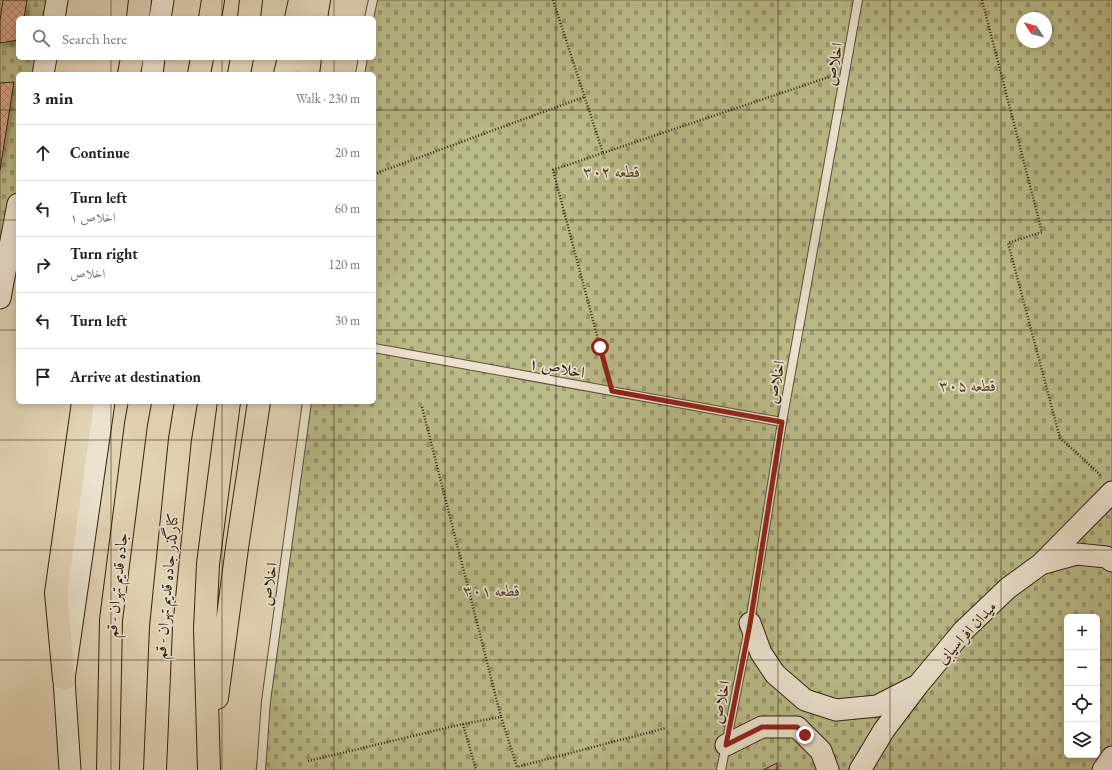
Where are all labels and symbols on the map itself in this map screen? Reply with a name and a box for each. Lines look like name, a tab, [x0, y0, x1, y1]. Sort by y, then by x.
north arrow	[1016, 12, 1052, 48]
street label: اخلاص	[819, 41, 848, 87]
park label: قطعه ۳۰۲	[583, 161, 640, 182]
route start	[591, 338, 609, 356]
street label: اخلاص ۱	[527, 352, 586, 383]
street label: اخلاص	[761, 359, 790, 405]
park label: قطعه ۳۰۵	[939, 375, 996, 396]
street label: کنارگذر جاده قدیم تهران - قم	[149, 512, 188, 660]
street label: جاده قدیم تهران - قم	[101, 532, 137, 639]
street label: اخلاص	[255, 561, 282, 607]
park label: قطعه ۳۰۱	[463, 580, 520, 601]
street label: میدان افراسیابی	[932, 596, 1002, 669]
street label: اخلاص	[706, 679, 735, 726]
route end	[796, 726, 814, 744]

